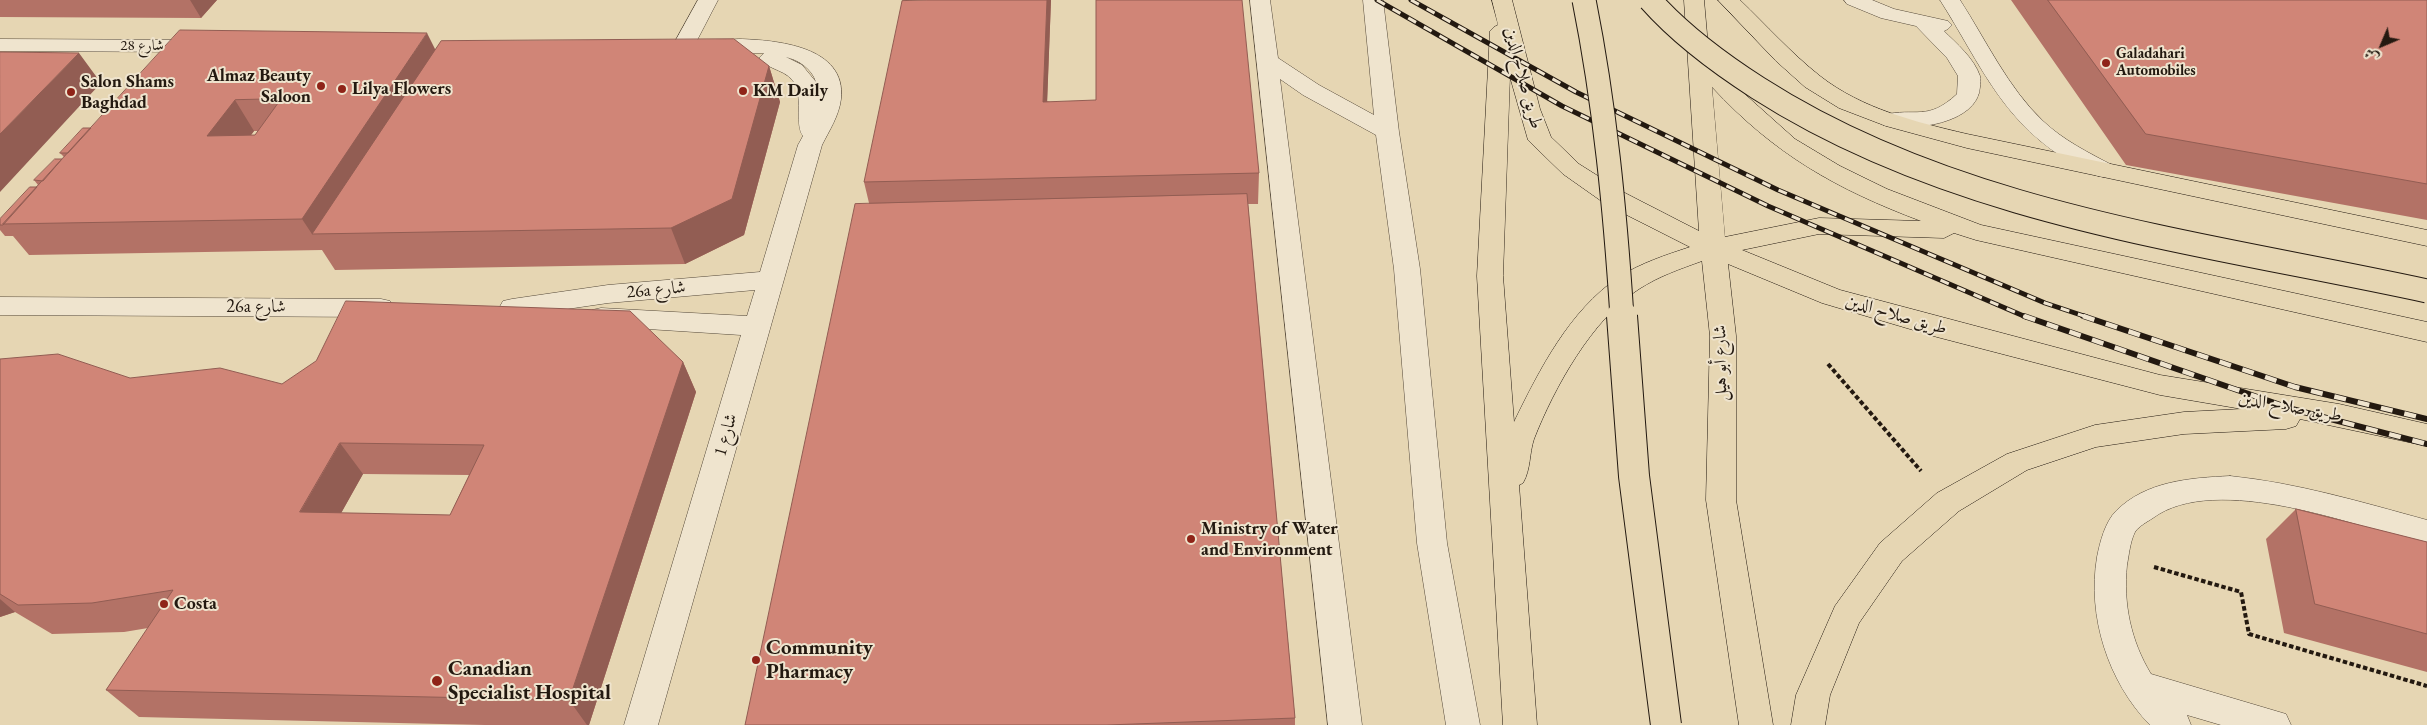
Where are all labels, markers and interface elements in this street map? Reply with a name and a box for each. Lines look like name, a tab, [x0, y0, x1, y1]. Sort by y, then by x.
north arrow	[2357, 20, 2407, 70]
street label: طريق صلاح الدين	[1499, 25, 1547, 131]
street label: شارع 28	[120, 37, 164, 55]
text: ش	[2360, 44, 2383, 67]
place label: Galadahari Automobiles	[2116, 45, 2196, 80]
marker: Galadahari Automobiles	[2100, 57, 2112, 69]
place label: Almaz Beauty Saloon	[207, 65, 311, 108]
place label: Salon Shams Baghdad	[81, 71, 174, 114]
place label: Lilya Flowers	[352, 78, 451, 100]
marker: Almaz Beauty Saloon	[315, 80, 327, 92]
place label: KM Daily	[753, 80, 828, 102]
marker: Lilya Flowers	[336, 83, 348, 95]
marker: KM Daily	[737, 85, 749, 97]
marker: Salon Shams Baghdad	[65, 86, 77, 98]
street label: 26a شارع	[626, 277, 686, 303]
street label: طريق صلاح الدين	[1843, 290, 1949, 340]
street label: 26a شارع	[226, 296, 286, 318]
street label: شارع أبو هيل	[1710, 325, 1732, 401]
street label: طريق صلاح الدين	[2236, 387, 2344, 427]
street label: شارع 1	[710, 411, 742, 459]
place label: Ministry of Water and Environment	[1201, 518, 1338, 560]
marker: Ministry of Water and Environment	[1185, 533, 1197, 545]
place label: Costa	[174, 593, 217, 615]
marker: Costa	[158, 598, 170, 610]
place label: Community Pharmacy	[766, 635, 873, 685]
marker: Community Pharmacy	[750, 654, 762, 666]
place label: Canadian Specialist Hospital	[448, 656, 611, 706]
marker: Canadian Specialist Hospital	[430, 674, 444, 688]

